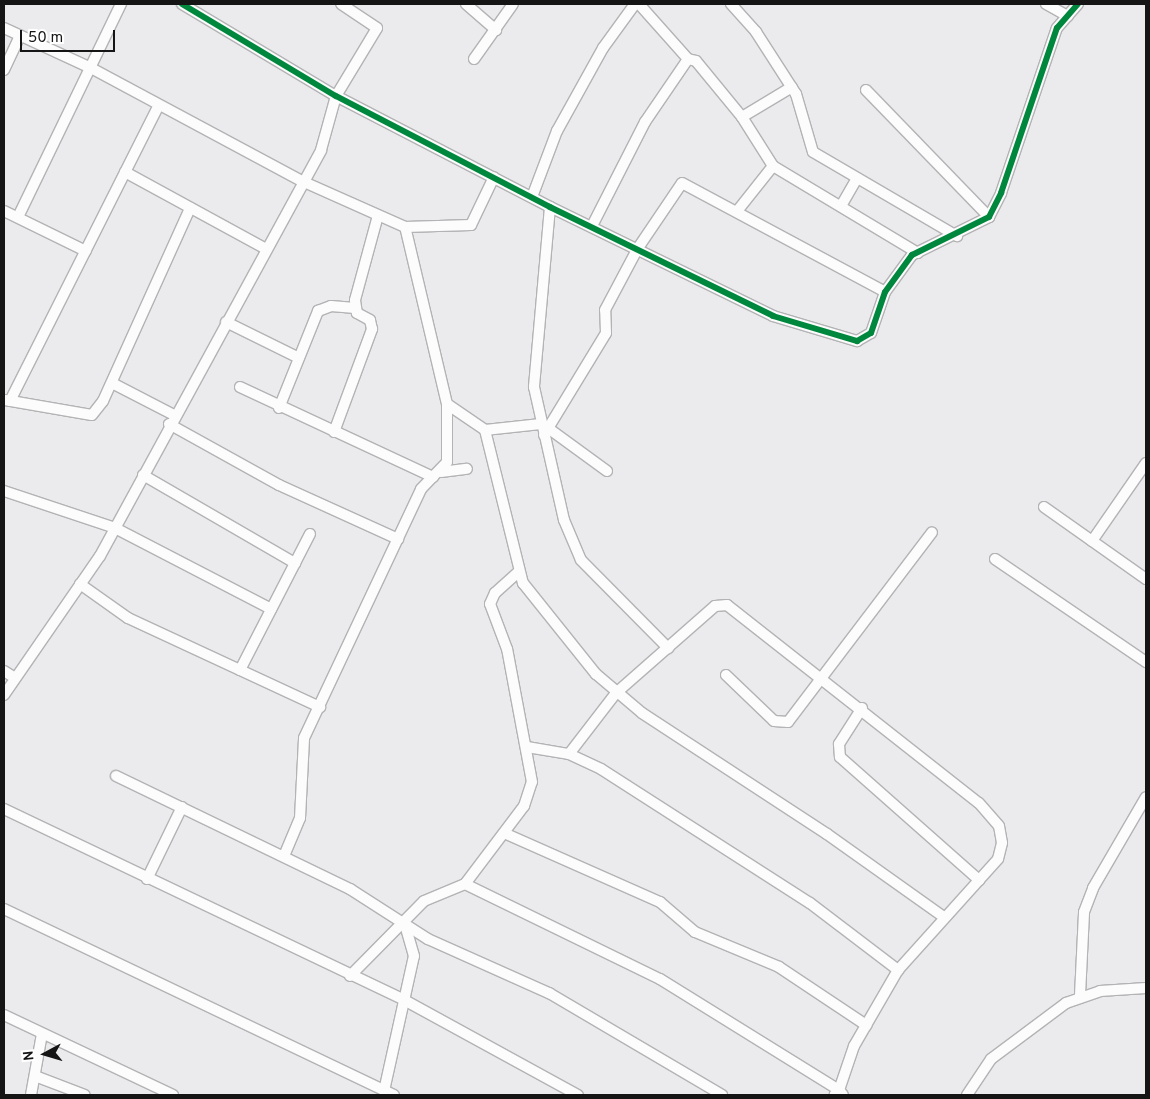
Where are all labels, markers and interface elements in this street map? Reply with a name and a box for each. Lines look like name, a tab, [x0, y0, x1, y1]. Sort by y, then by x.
scale bar	[22, 20, 118, 52]
text: 50 m	[28, 29, 63, 48]
north arrow	[20, 1029, 70, 1079]
text: N	[21, 1050, 39, 1062]

